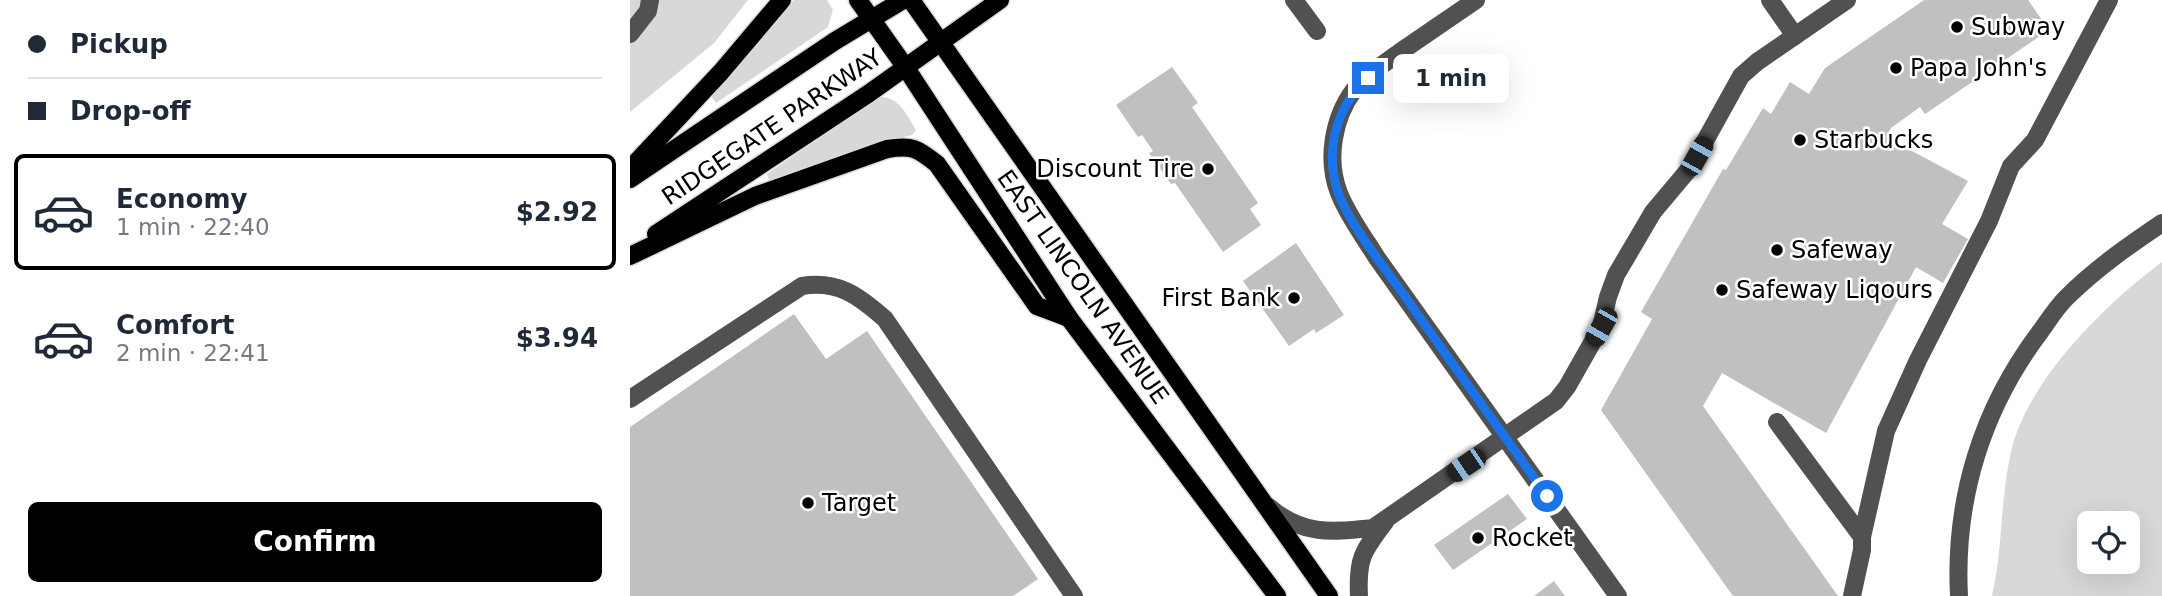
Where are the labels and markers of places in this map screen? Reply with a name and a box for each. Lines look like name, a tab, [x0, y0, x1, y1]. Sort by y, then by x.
place label: Subway	[1971, 13, 2065, 41]
marker: Subway	[1949, 19, 1965, 35]
place label: Papa John's	[1910, 54, 2047, 82]
marker: Papa John's	[1888, 60, 1904, 76]
place label: Starbucks	[1814, 126, 1933, 154]
marker: Starbucks	[1792, 132, 1808, 148]
place label: Discount Tire	[1036, 155, 1194, 183]
marker: Discount Tire	[1200, 161, 1216, 177]
place label: Safeway	[1791, 236, 1893, 264]
marker: Safeway	[1769, 242, 1785, 258]
place label: Safeway Liqours	[1736, 276, 1933, 304]
marker: Safeway Liqours	[1714, 282, 1730, 298]
place label: First Bank	[1162, 284, 1280, 312]
marker: First Bank	[1286, 290, 1302, 306]
place label: Target	[821, 489, 896, 517]
marker: Target	[800, 495, 816, 511]
place label: Rocket	[1492, 524, 1573, 552]
marker: Rocket	[1470, 530, 1486, 546]

